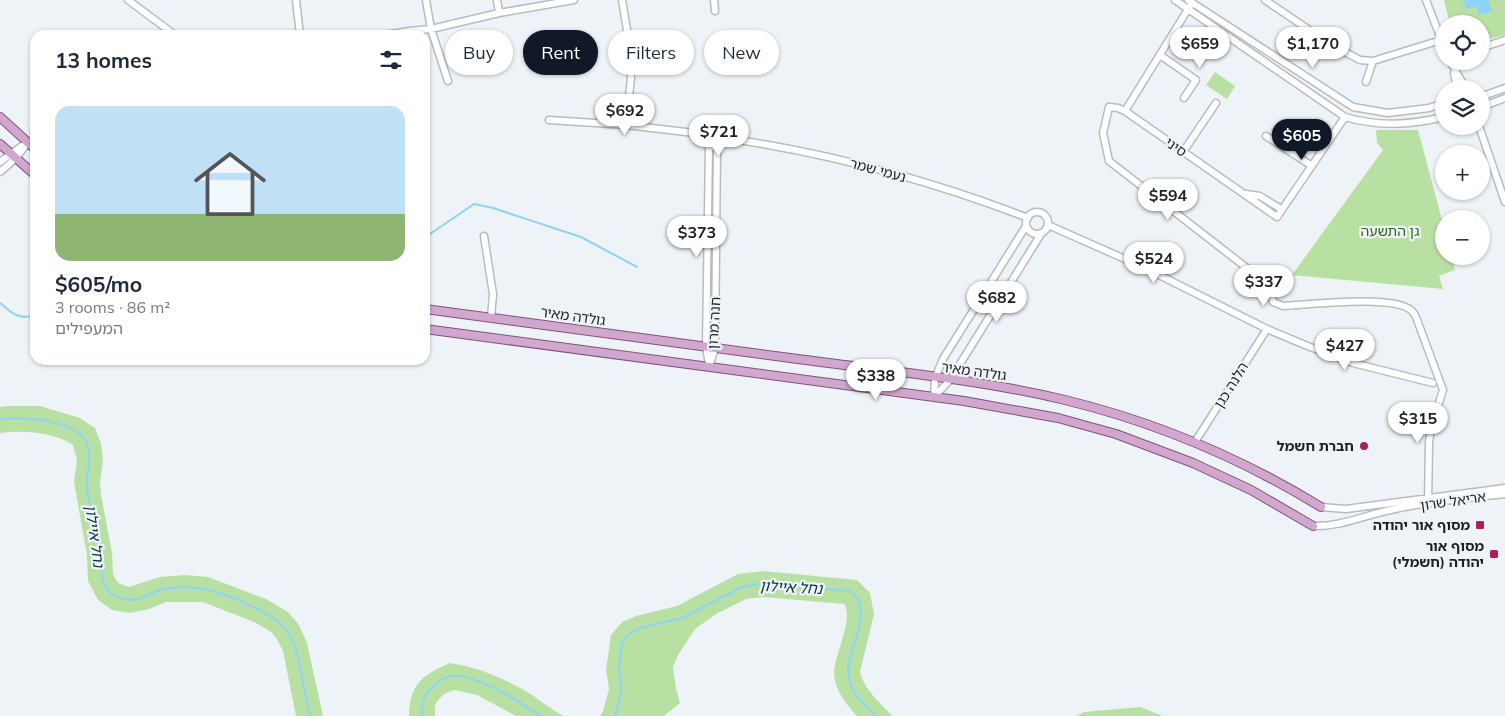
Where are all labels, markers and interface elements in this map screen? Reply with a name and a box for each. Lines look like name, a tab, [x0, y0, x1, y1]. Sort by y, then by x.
map controls	[1435, 15, 1490, 265]
button: locate	[1435, 15, 1490, 70]
pin: $659	[1170, 27, 1230, 69]
pin: $1,170	[1272, 27, 1354, 69]
chip: Buy	[445, 30, 513, 75]
chip: Rent	[523, 30, 598, 75]
chip: Filters	[608, 30, 694, 75]
chip: New	[704, 30, 779, 75]
text: $659	[1181, 33, 1219, 53]
text: $1,170	[1287, 33, 1339, 53]
icon: filters	[377, 46, 405, 74]
text: 13 homes	[55, 47, 152, 73]
button: layers	[1435, 80, 1490, 135]
pin: $692	[595, 94, 655, 136]
text: $692	[606, 100, 644, 120]
pin: $721	[689, 114, 749, 157]
pin: $605	[1272, 119, 1332, 161]
text: $721	[700, 121, 738, 141]
text: $605	[1283, 125, 1321, 145]
street label: סיני	[1162, 133, 1190, 161]
icon: home	[185, 139, 275, 229]
button: +	[1435, 145, 1490, 200]
street label: נעמי שמר	[848, 154, 908, 186]
pin: $594	[1138, 178, 1198, 221]
text: $594	[1149, 185, 1187, 205]
button: −	[1435, 210, 1490, 265]
pin: $373	[667, 216, 727, 258]
text: $373	[678, 222, 716, 242]
park label: גן התשעה	[1361, 222, 1419, 240]
pin: $524	[1124, 242, 1184, 284]
text: $524	[1135, 248, 1173, 268]
pin: $337	[1234, 264, 1294, 307]
text: $605/mo	[55, 271, 142, 297]
text: $337	[1245, 271, 1283, 291]
pin: $682	[967, 280, 1027, 323]
text: $682	[978, 287, 1016, 307]
street label: חנה מרון	[704, 296, 724, 350]
text: 3 rooms · 86 m²	[55, 297, 170, 317]
street label: גולדה מאיר	[539, 303, 607, 329]
text: המעפילים	[55, 318, 123, 338]
pin: $427	[1315, 328, 1375, 371]
text: $427	[1326, 335, 1364, 355]
pin: $338	[846, 358, 906, 401]
street label: גולדה מאיר	[940, 358, 1008, 384]
street label: הלנה כגן	[1210, 359, 1252, 411]
text: $338	[857, 365, 895, 385]
pin: $315	[1388, 402, 1448, 444]
text: $315	[1399, 408, 1437, 428]
place label: חברת חשמל	[1277, 437, 1354, 455]
marker: חברת חשמל	[1358, 440, 1370, 452]
street label: אריאל שרון	[1419, 487, 1487, 515]
water label: נחל איילון	[81, 504, 109, 570]
place label: מסוף אור יהודה	[1373, 516, 1470, 534]
marker: מסוף אור יהודה	[1474, 519, 1486, 531]
place label: מסוף אור יהודה (חשמלי)	[1392, 537, 1484, 571]
marker: מסוף אור יהודה (חשמלי)	[1488, 548, 1500, 560]
water label: נחל איילון	[759, 576, 824, 598]

